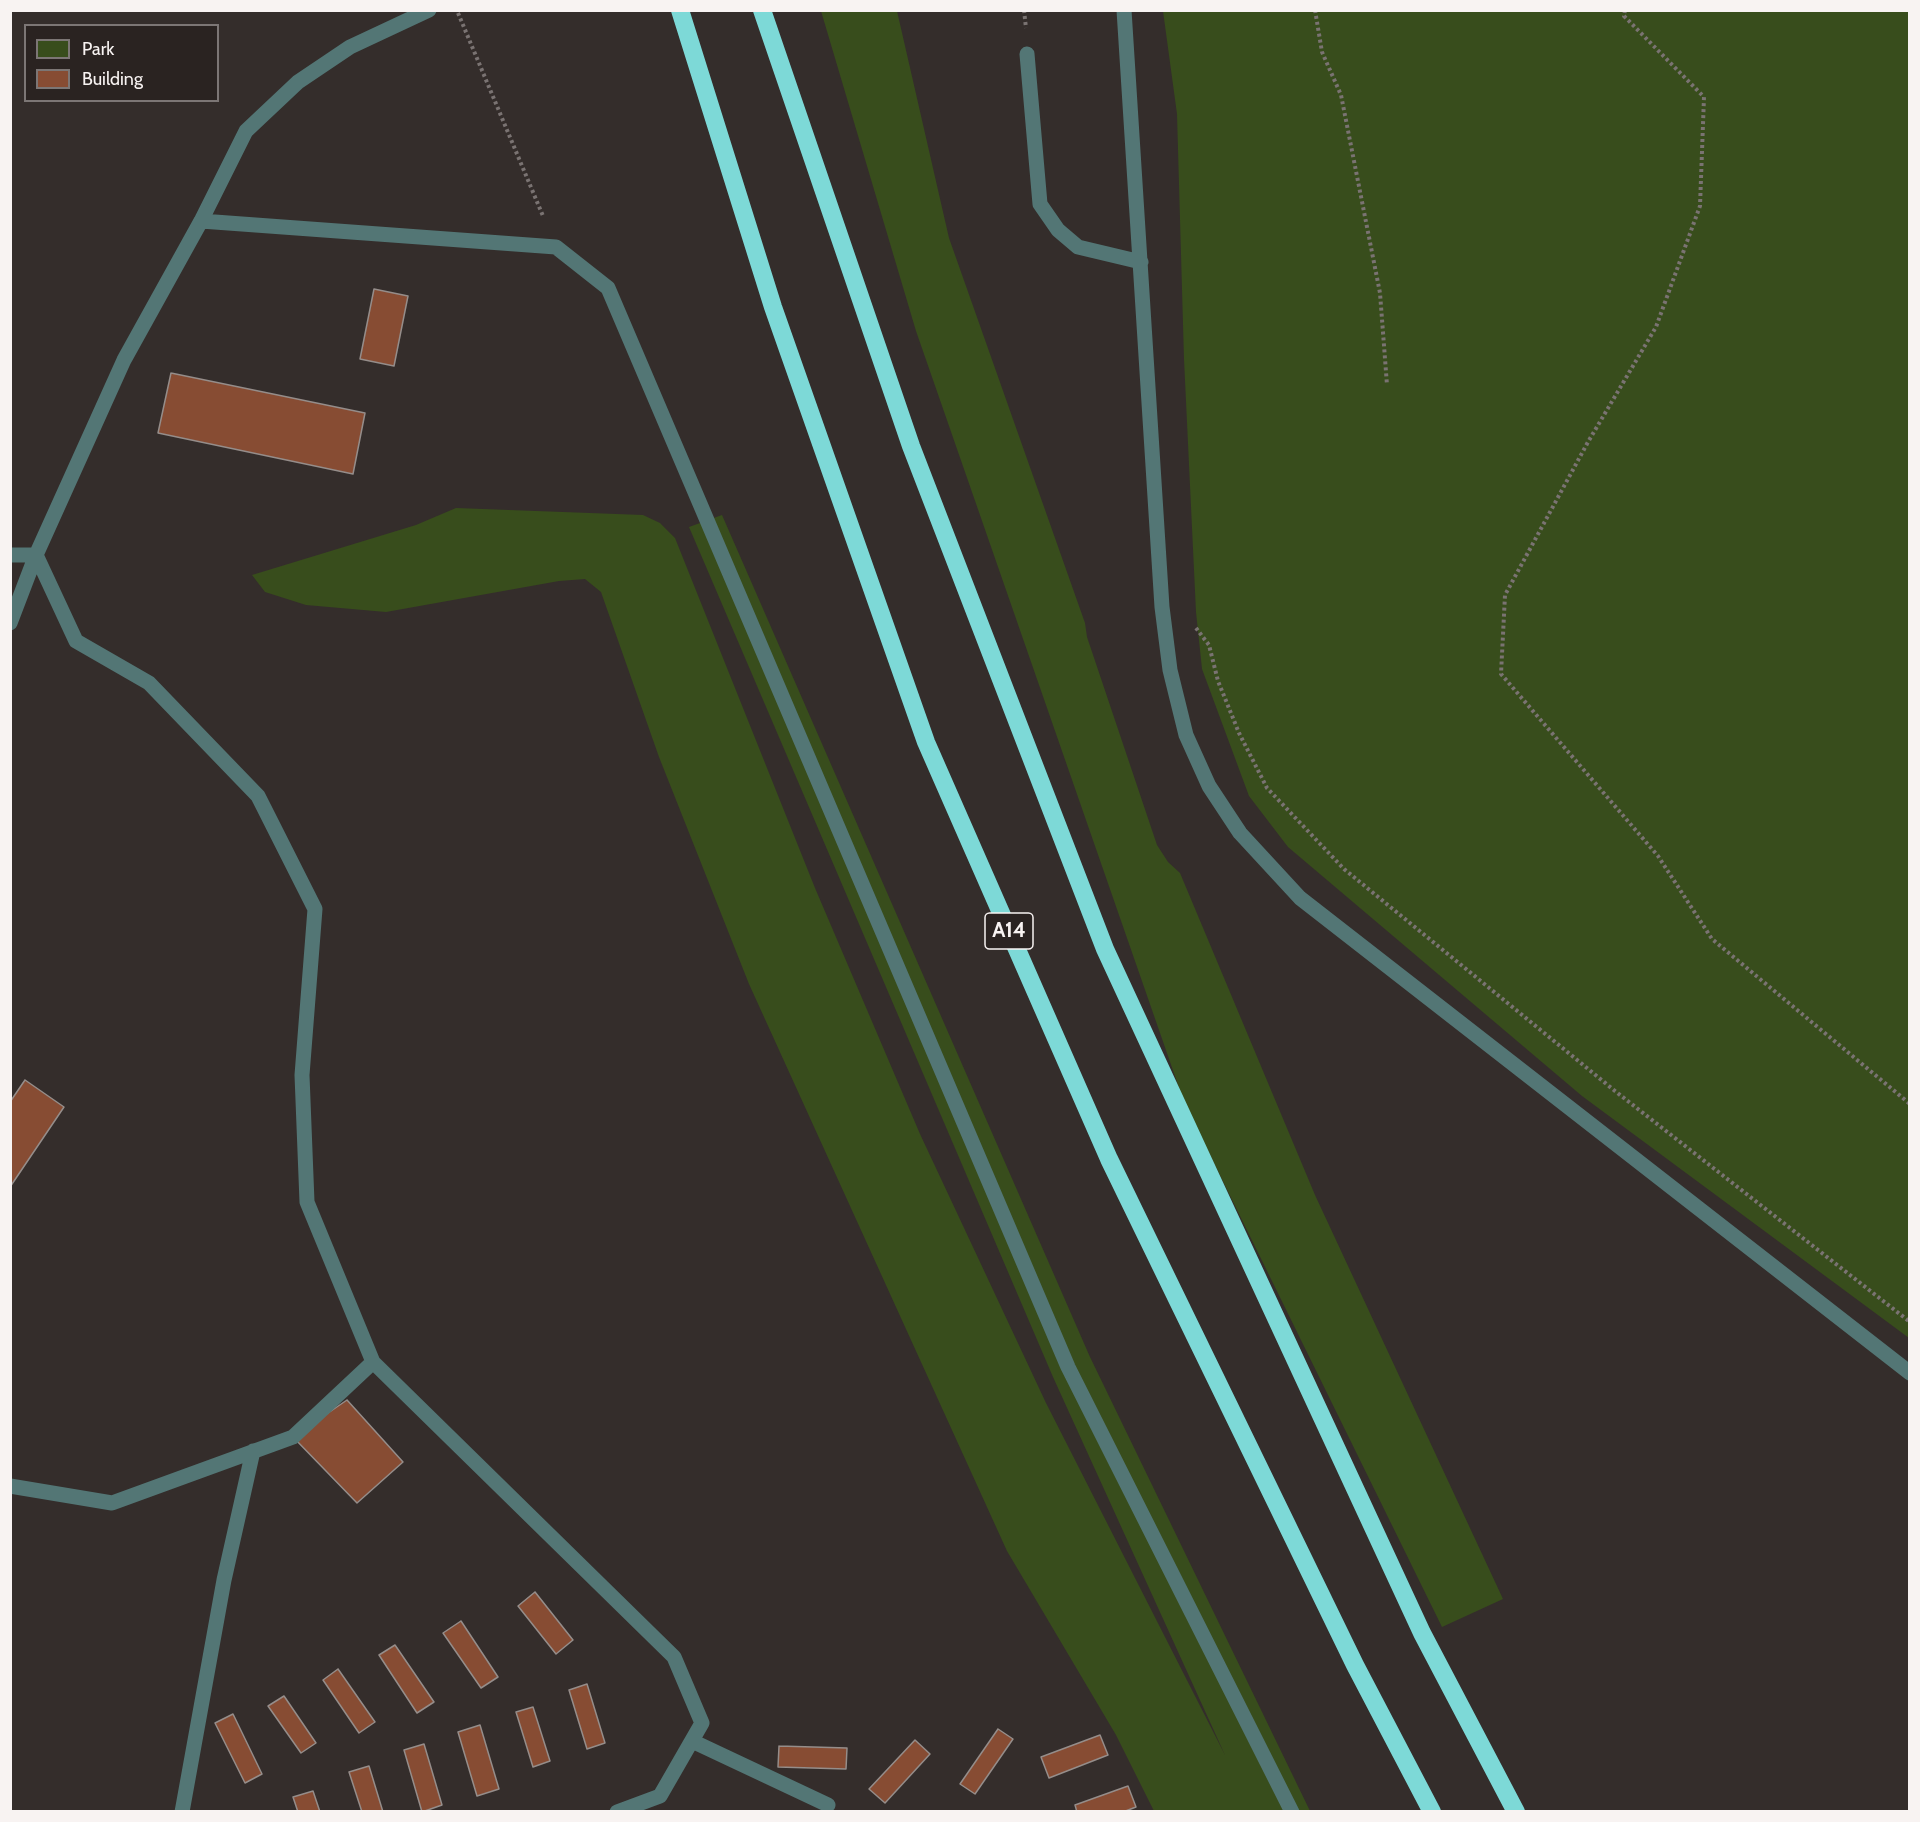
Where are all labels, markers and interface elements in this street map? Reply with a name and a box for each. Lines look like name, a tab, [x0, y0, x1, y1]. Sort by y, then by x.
legend	[24, 24, 219, 102]
text: Park	[82, 38, 114, 60]
text: Building	[82, 68, 143, 90]
road number: A14	[985, 913, 1033, 949]

